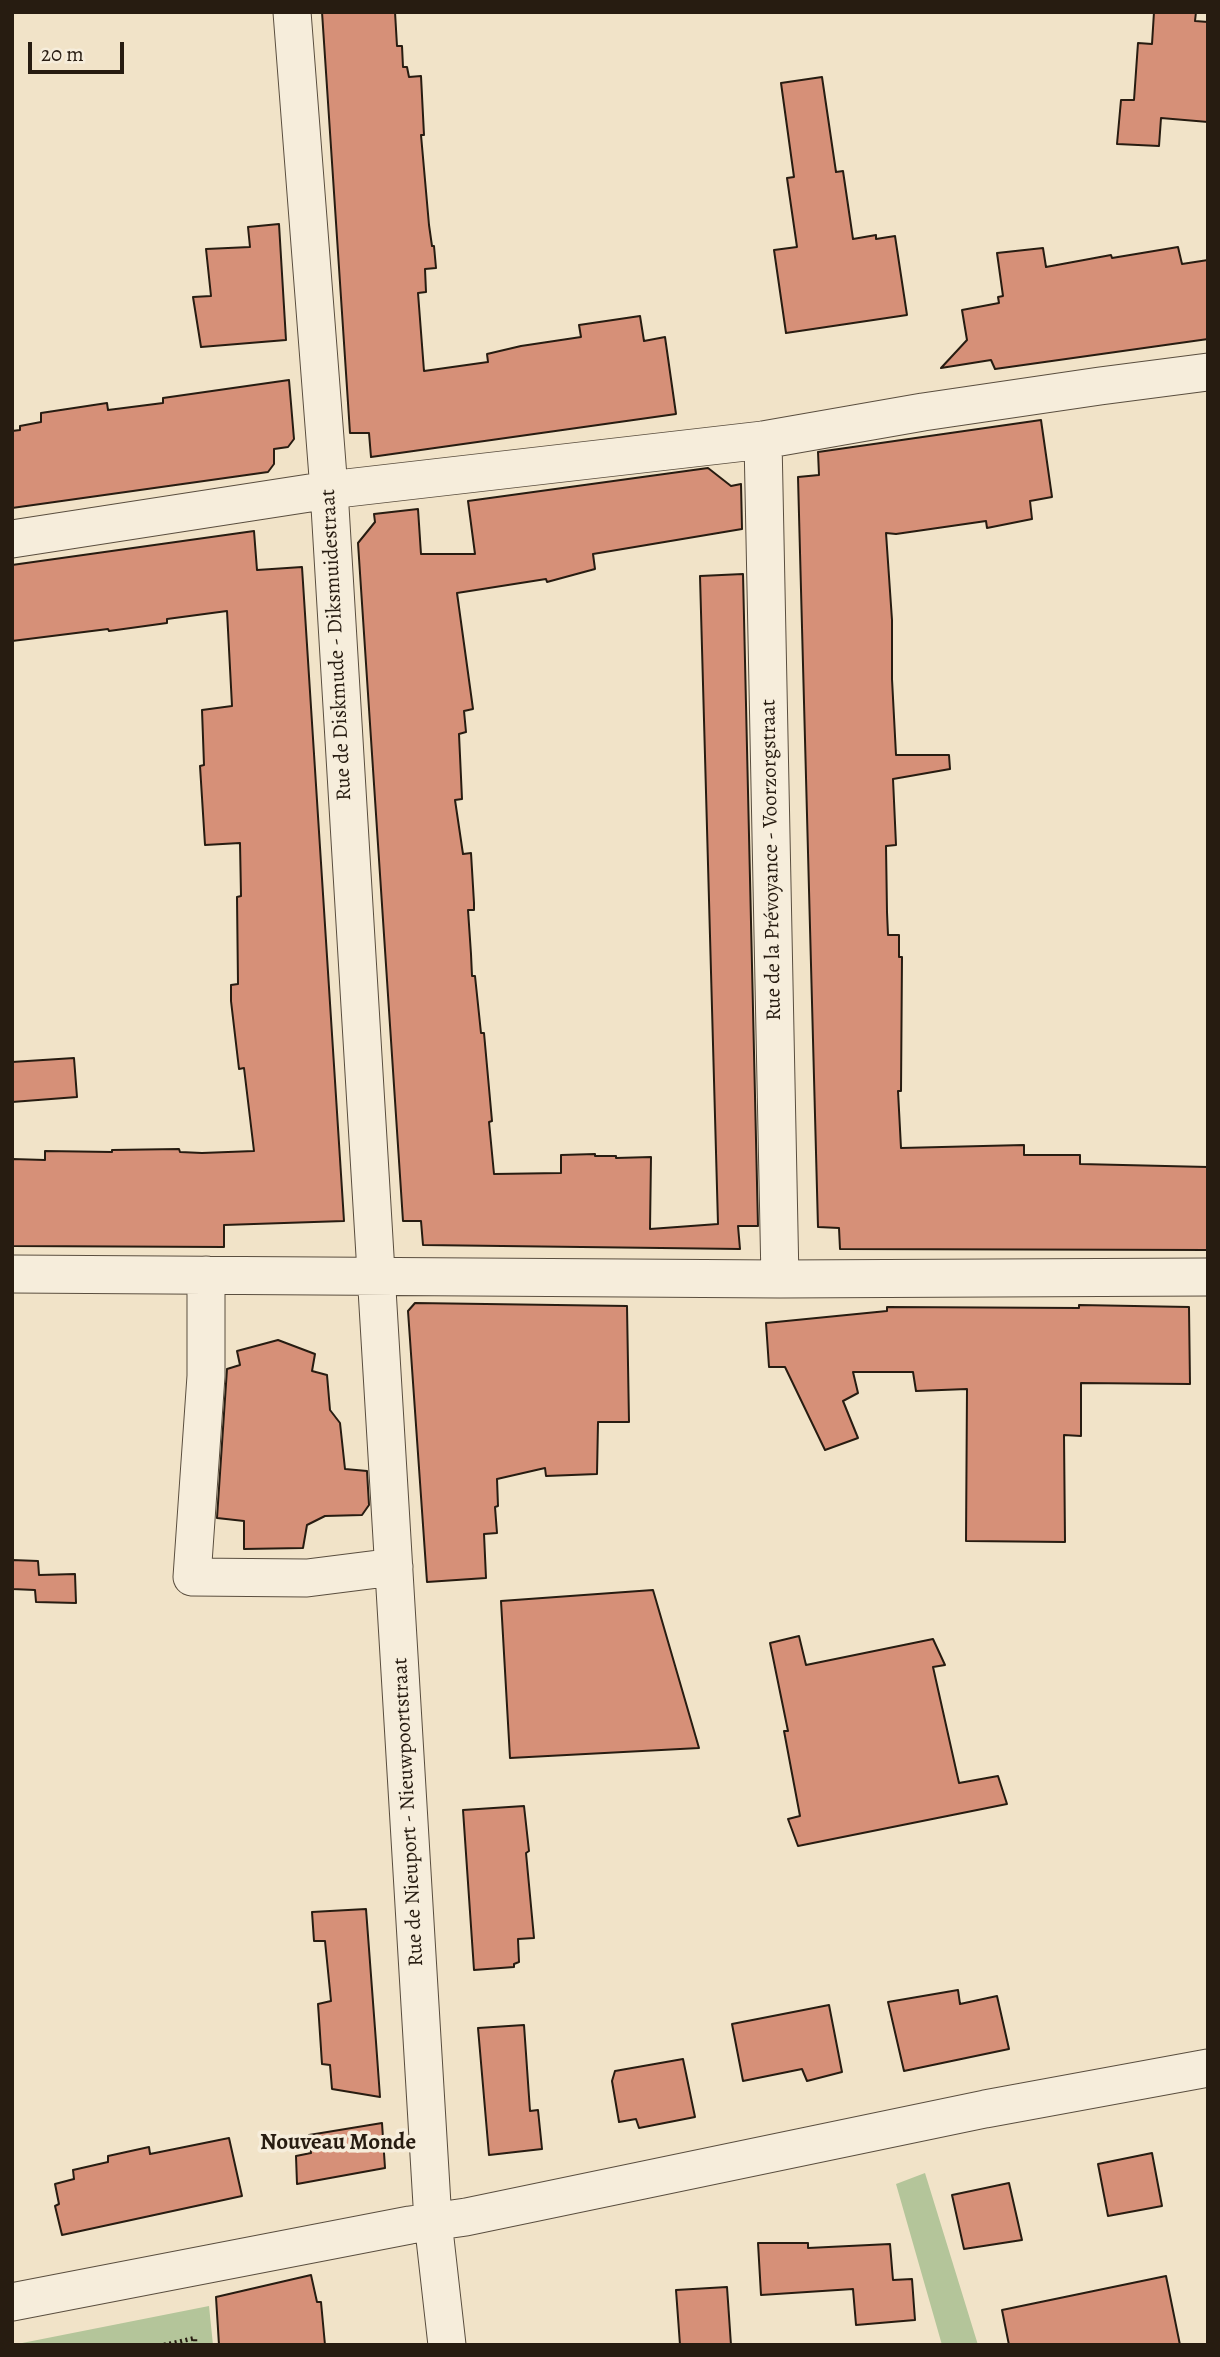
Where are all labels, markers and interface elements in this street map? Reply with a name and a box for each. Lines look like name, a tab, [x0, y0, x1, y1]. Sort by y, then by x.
scale bar	[32, 28, 128, 72]
text: 20 m	[41, 40, 84, 68]
street label: Rue de Diskmude - Diksmuidestraat	[316, 489, 358, 801]
street label: Rue de la Prévoyance - Voorzorgstraat	[757, 699, 787, 1021]
street label: Rue de Nieuport - Nieuwpoortstraat	[388, 1657, 430, 1967]
district label: Nouveau Monde	[260, 2129, 416, 2157]

